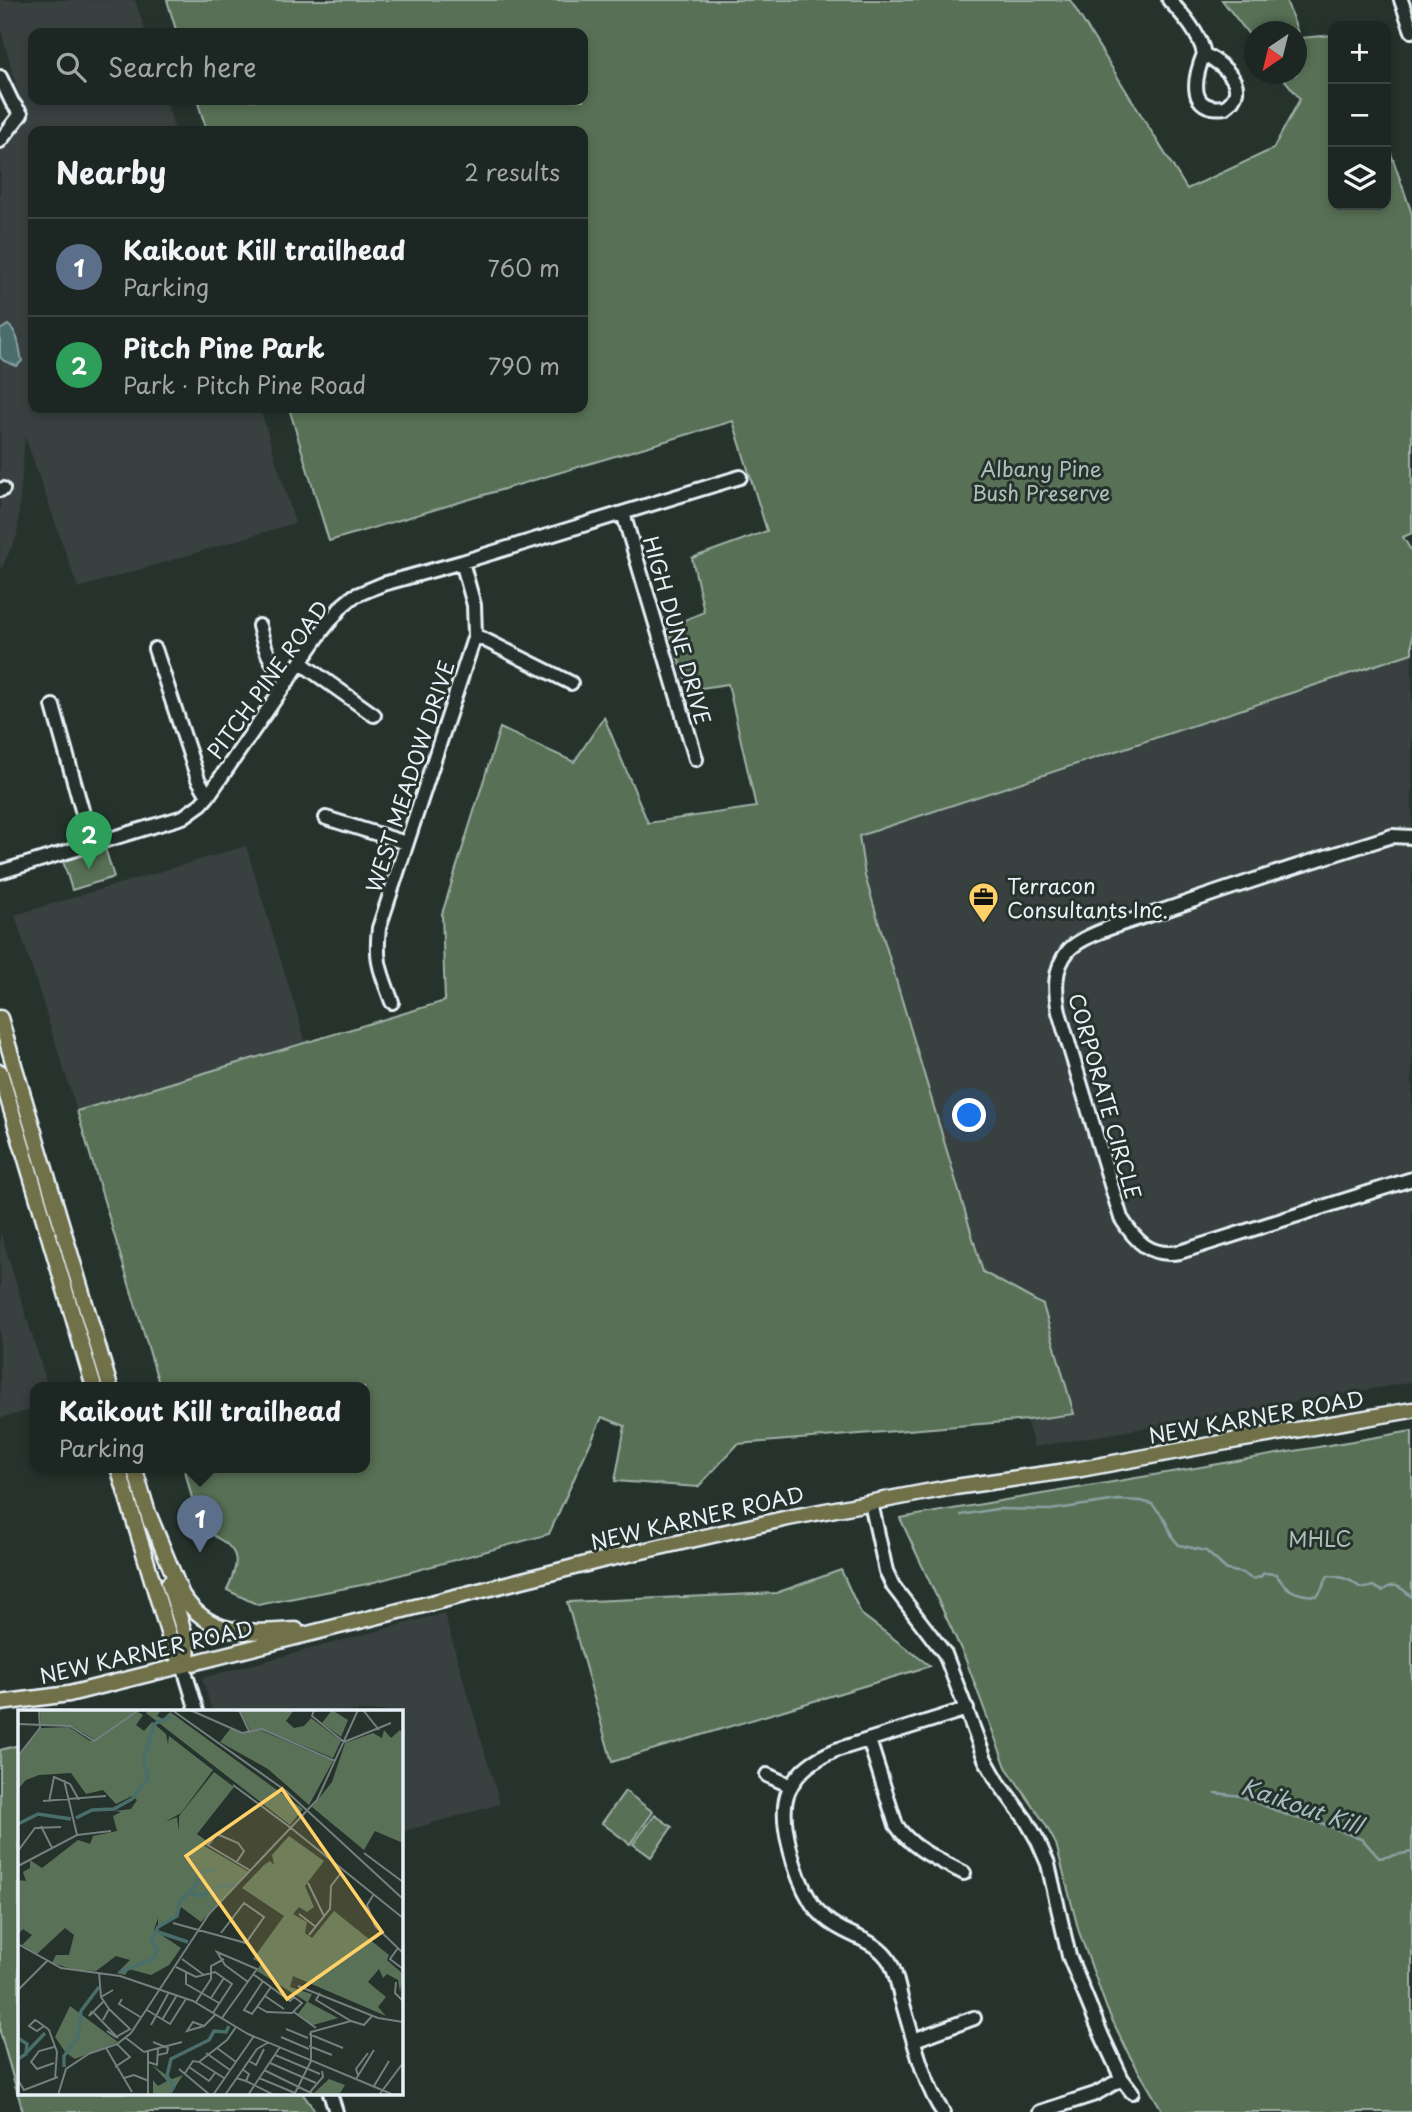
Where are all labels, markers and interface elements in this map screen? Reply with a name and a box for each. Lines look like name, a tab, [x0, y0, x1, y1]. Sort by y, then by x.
north arrow	[1244, 21, 1307, 84]
map controls	[1328, 21, 1391, 210]
button: +	[1328, 21, 1391, 84]
search box	[28, 28, 588, 105]
text: Search here	[108, 47, 257, 86]
icon: search	[52, 48, 90, 86]
button: −	[1328, 84, 1391, 147]
button: layers	[1328, 147, 1391, 210]
text: Nearby	[56, 149, 166, 194]
text: 2 results	[464, 154, 560, 189]
text: Kaikout Kill trailhead	[123, 230, 406, 269]
text: 1	[74, 250, 85, 285]
text: 760 m	[488, 250, 560, 285]
text: Parking	[123, 269, 209, 304]
text: Pitch Pine Park	[123, 328, 325, 367]
text: 2	[71, 348, 87, 383]
text: 790 m	[488, 348, 560, 383]
text: Park · Pitch Pine Road	[123, 367, 366, 402]
park label: Albany Pine Bush Preserve	[972, 452, 1110, 508]
street label: HIGH DUNE DRIVE	[636, 532, 720, 728]
street label: PITCH PINE ROAD	[199, 593, 335, 765]
street label: WEST MEADOW DRIVE	[356, 656, 462, 896]
pin: 2	[66, 811, 112, 869]
place label: Terracon Consultants Inc.	[1007, 869, 1168, 925]
office icon: Terracon Consultants Inc.	[967, 880, 1001, 924]
street label: CORPORATE CIRCLE	[1061, 989, 1151, 1203]
your location	[952, 1098, 986, 1132]
street label: NEW KARNER ROAD	[1146, 1381, 1366, 1451]
popup	[30, 1382, 370, 1473]
text: Kaikout Kill trailhead	[59, 1391, 341, 1430]
text: Parking	[59, 1430, 145, 1465]
street label: NEW KARNER ROAD	[587, 1477, 807, 1557]
pin: 1	[177, 1495, 223, 1553]
park label: MHLC	[1288, 1522, 1352, 1554]
street label: NEW KARNER ROAD	[36, 1611, 256, 1691]
inset map	[18, 1710, 402, 2094]
water label: Kaikout Kill	[1237, 1768, 1371, 1843]

